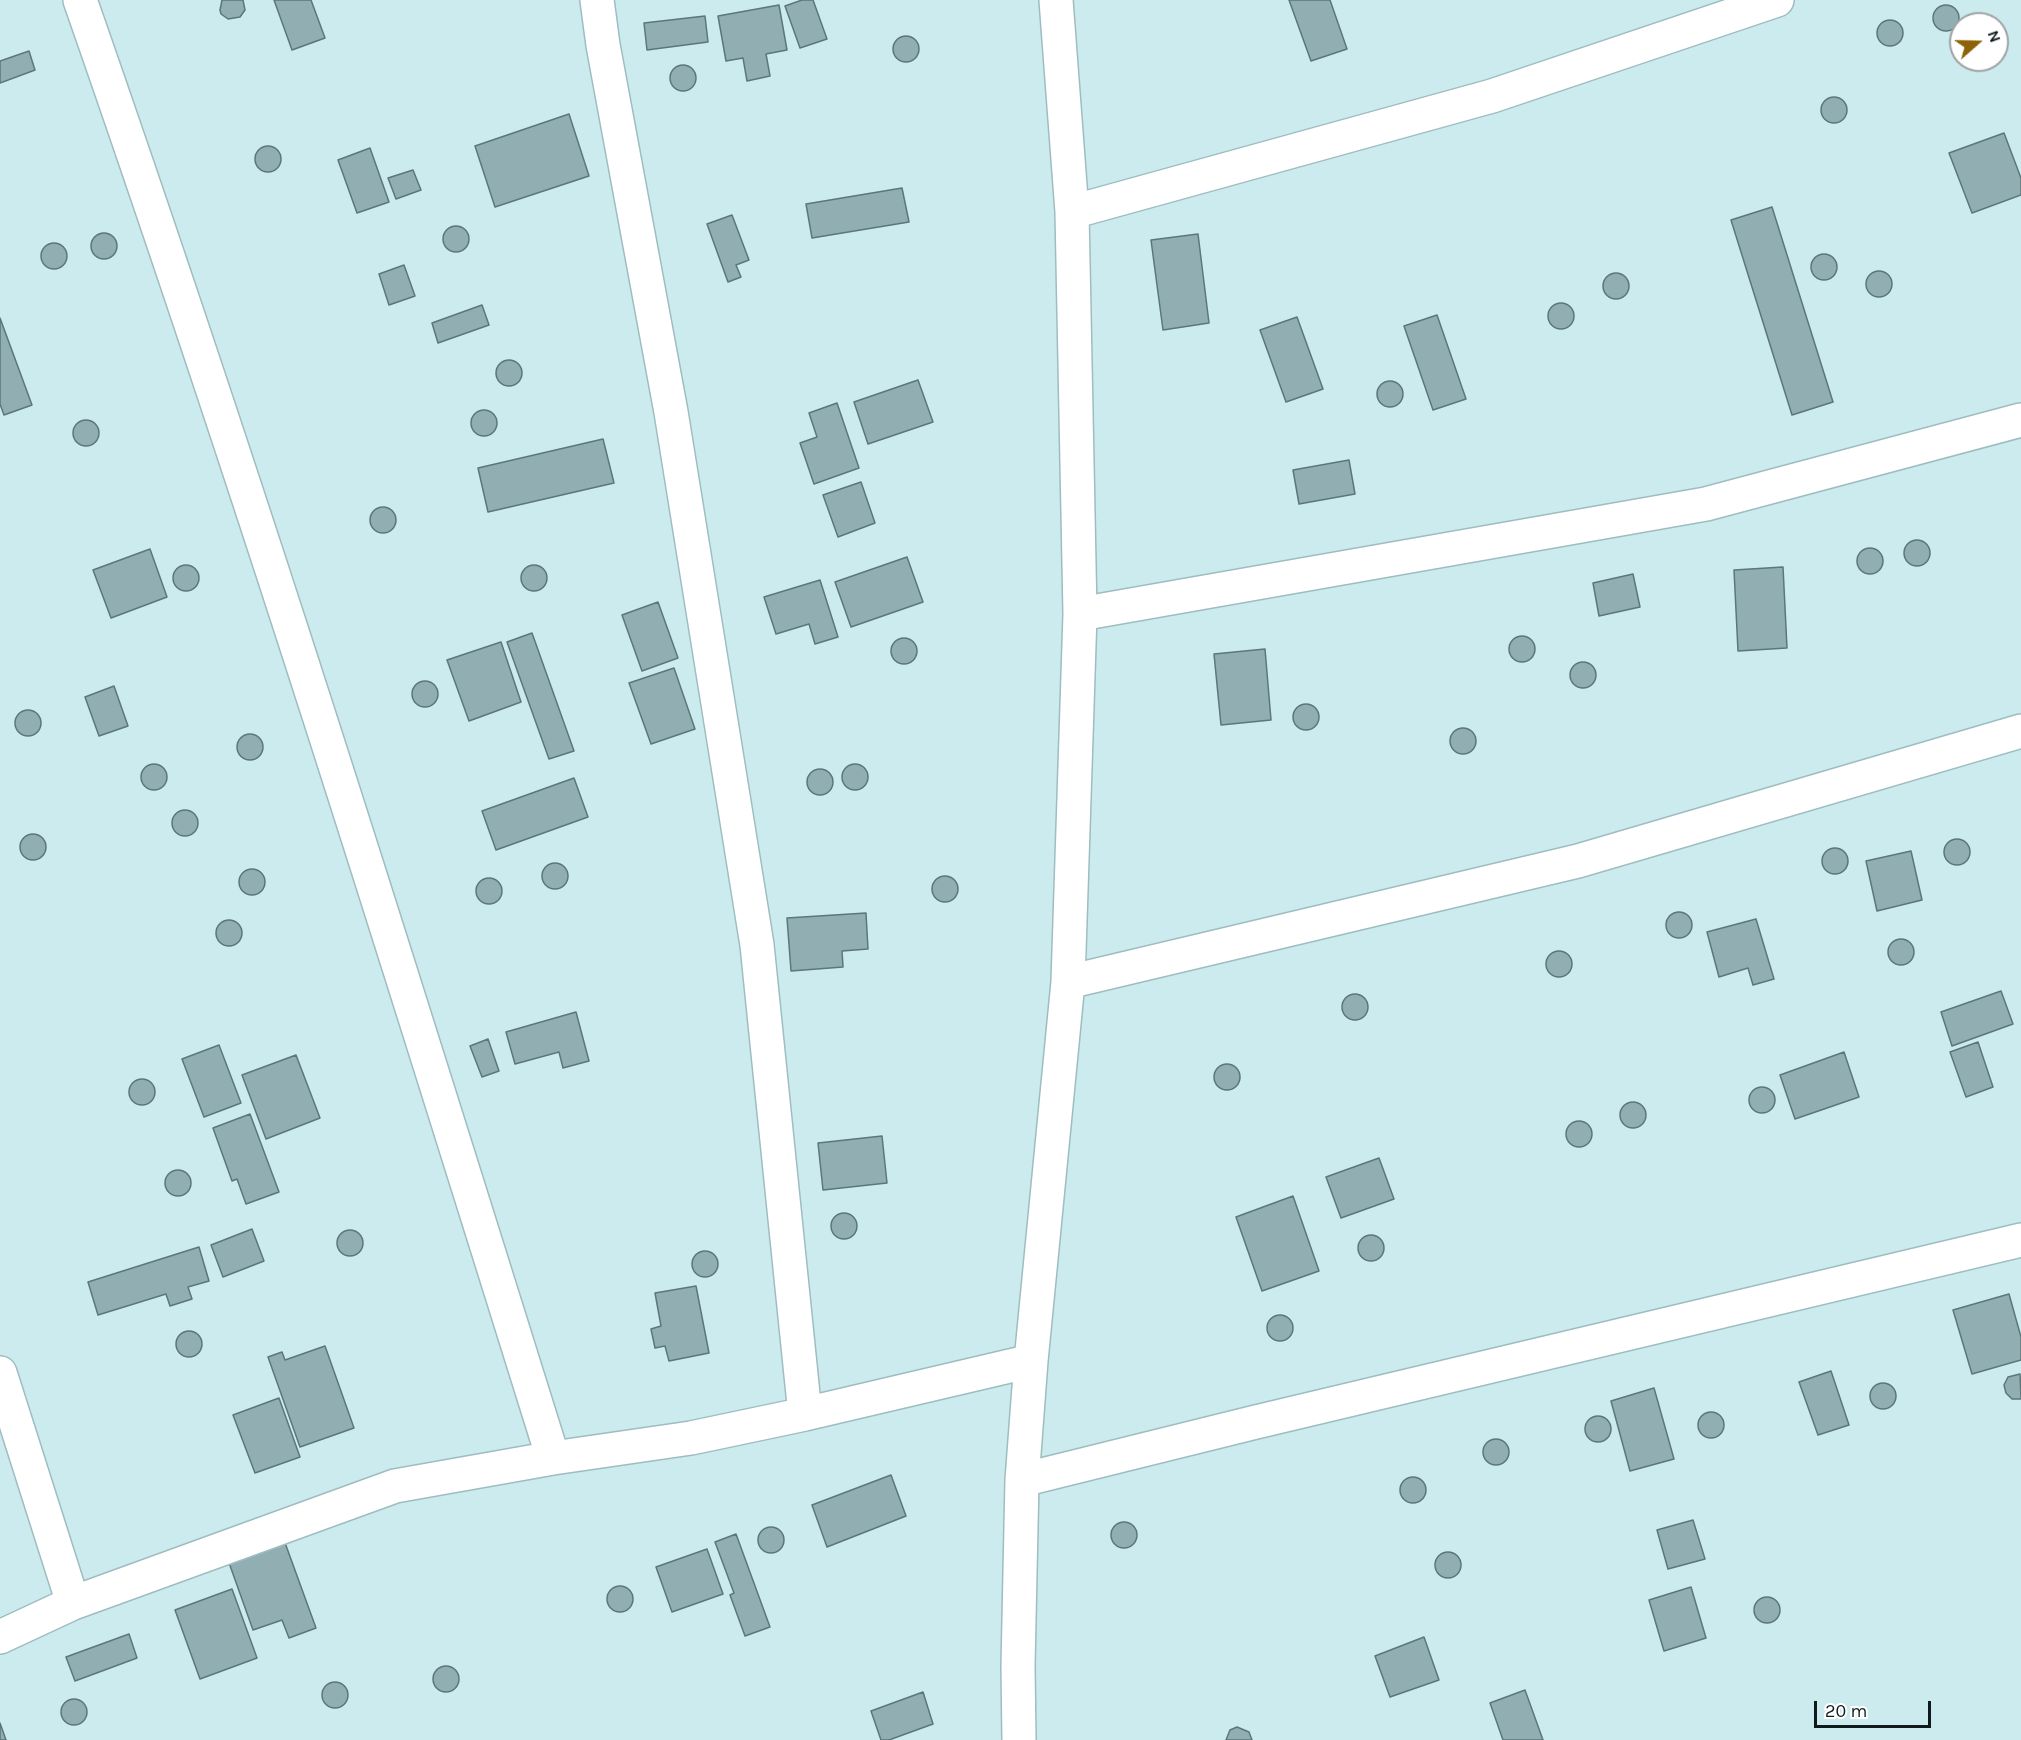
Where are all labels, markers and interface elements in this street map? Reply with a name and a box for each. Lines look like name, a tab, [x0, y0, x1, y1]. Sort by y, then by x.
north arrow	[1949, 12, 2009, 72]
text: N	[1984, 28, 2005, 45]
scale bar	[1817, 1689, 1934, 1727]
text: 20 m	[1825, 1700, 1867, 1722]

